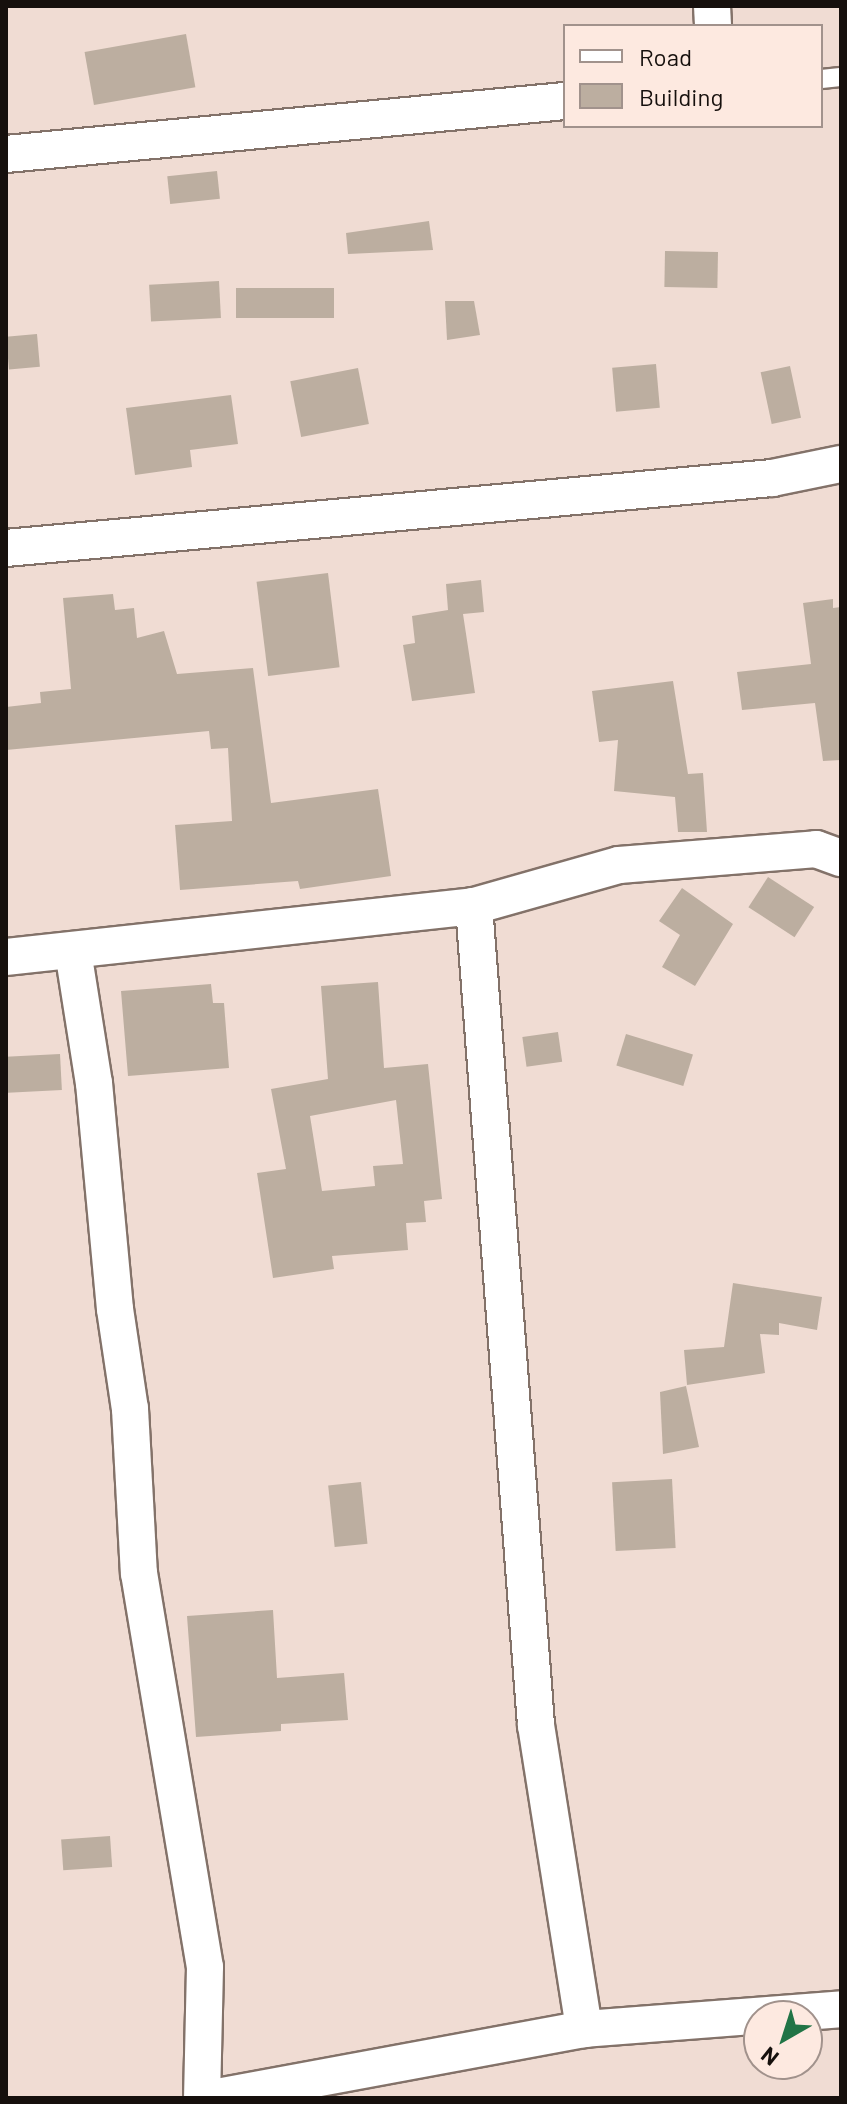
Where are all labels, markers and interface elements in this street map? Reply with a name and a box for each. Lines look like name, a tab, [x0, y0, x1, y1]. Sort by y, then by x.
legend	[563, 24, 823, 128]
text: Road	[639, 42, 692, 71]
text: Building	[639, 82, 723, 111]
north arrow	[743, 2000, 823, 2080]
text: N	[755, 2042, 783, 2072]

